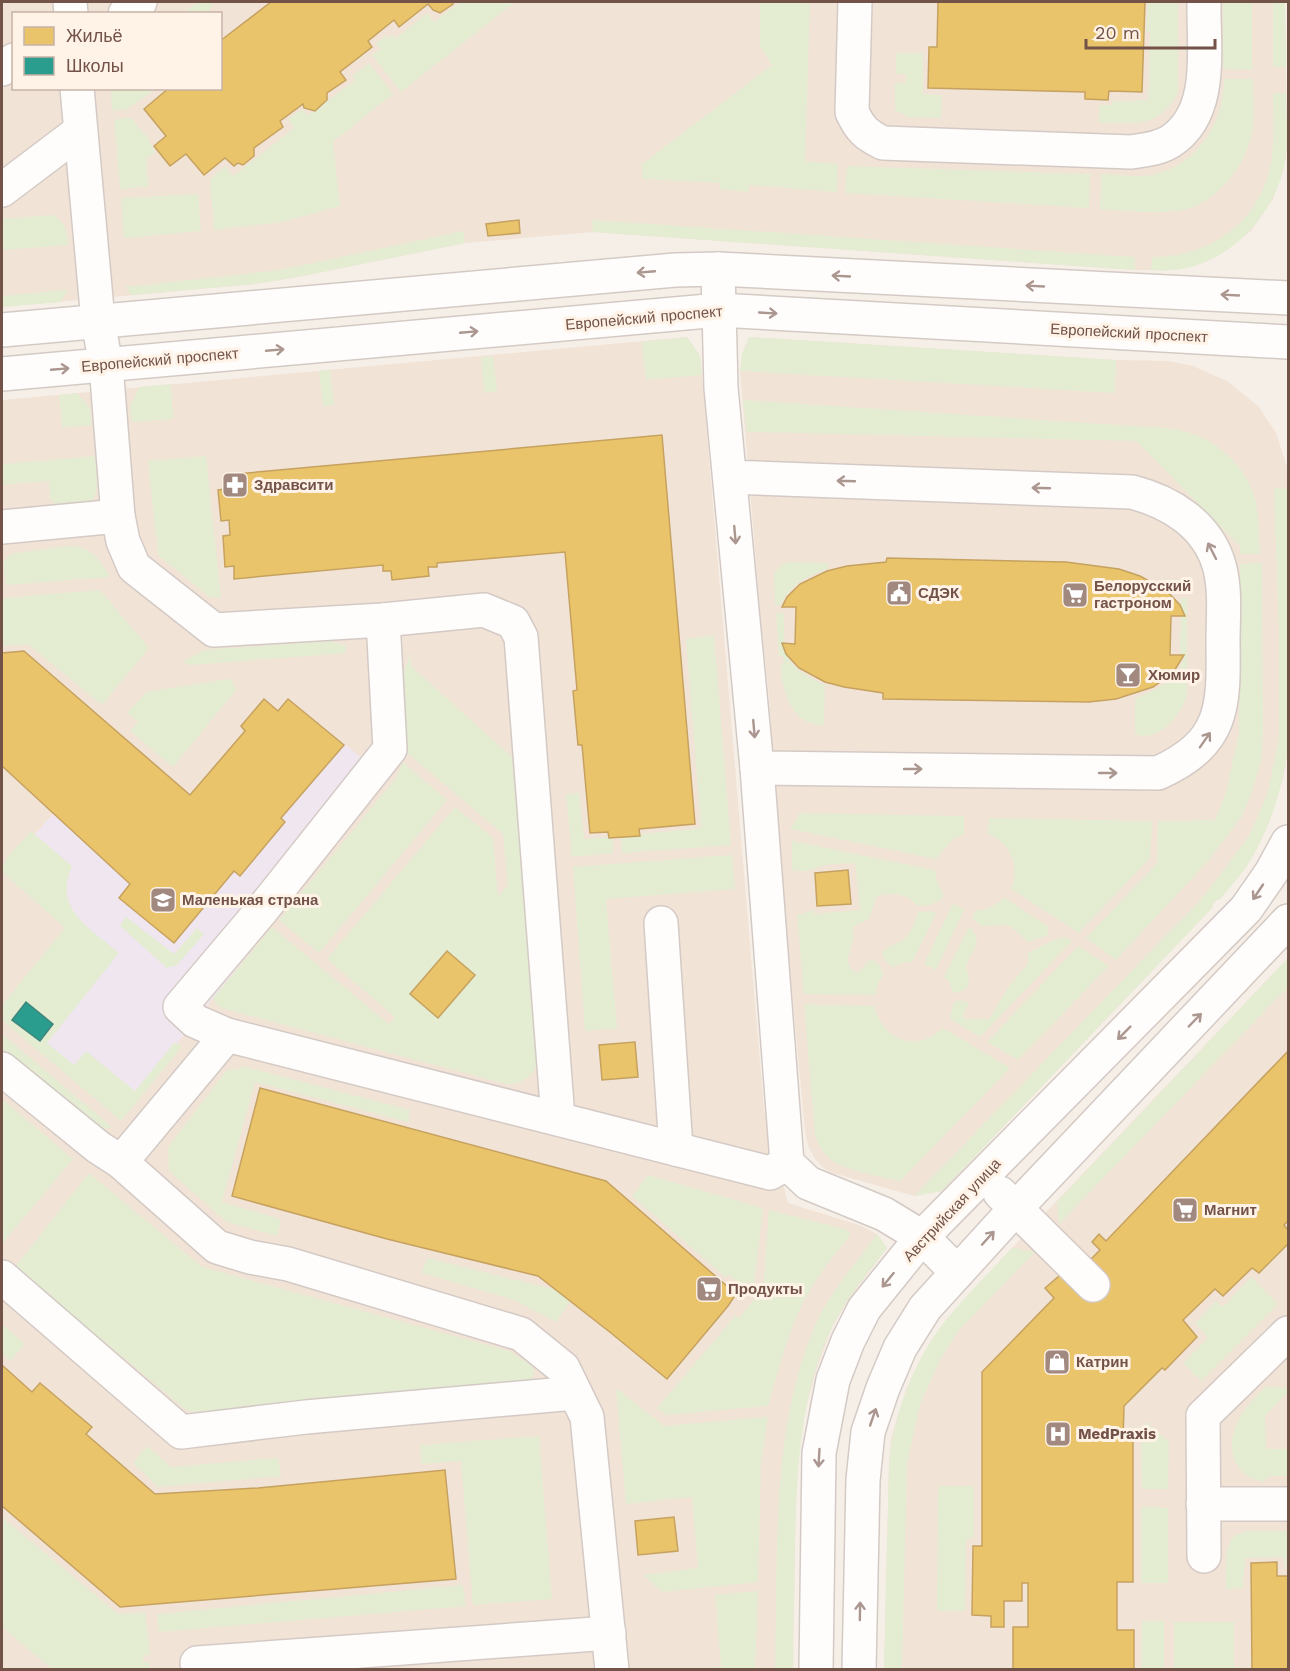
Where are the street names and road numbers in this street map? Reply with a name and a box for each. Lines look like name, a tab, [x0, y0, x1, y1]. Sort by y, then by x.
street label: Европейский проспект	[565, 302, 724, 334]
street label: Европейский проспект	[1050, 320, 1208, 346]
street label: Европейский проспект	[81, 344, 240, 376]
street label: Австрийская улица	[900, 1154, 1005, 1265]

